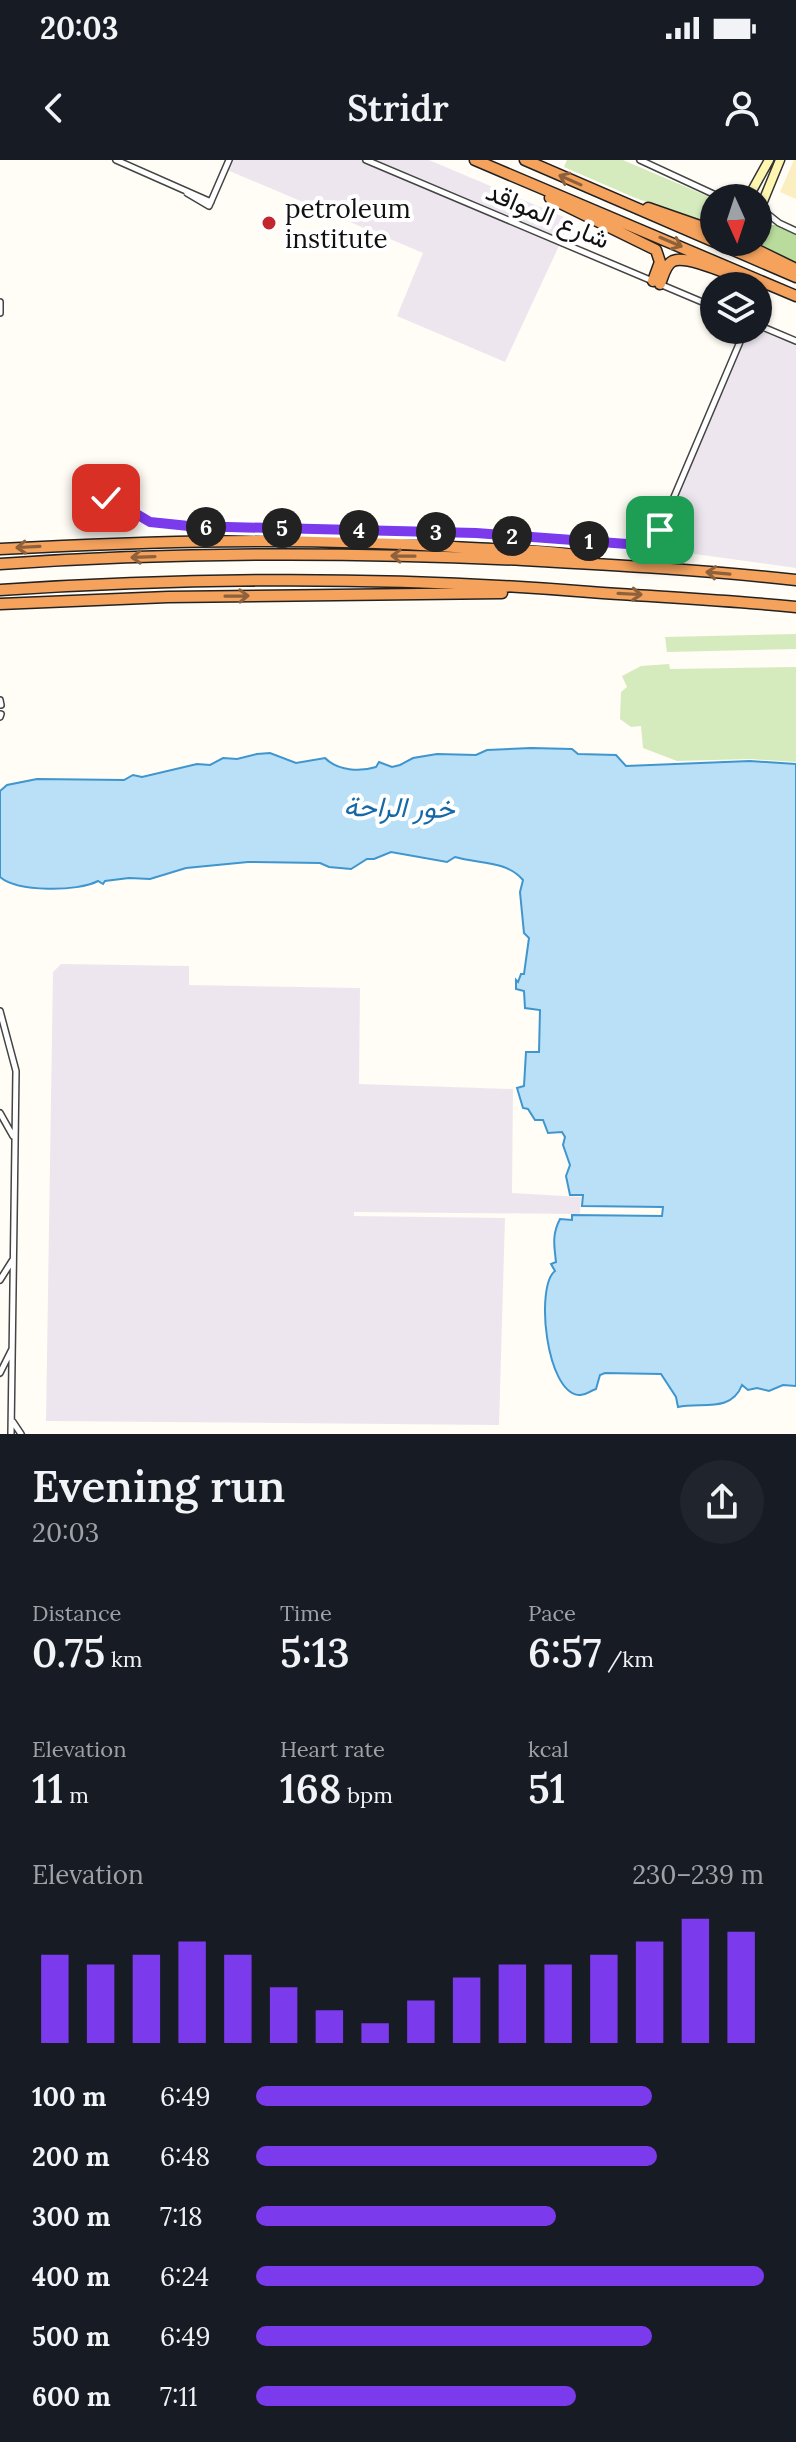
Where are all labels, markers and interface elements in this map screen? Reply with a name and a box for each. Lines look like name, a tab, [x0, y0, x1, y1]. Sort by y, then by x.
text: 20:03	[40, 9, 118, 47]
text: Stridr	[347, 85, 449, 131]
icon: back	[32, 86, 76, 130]
icon: person	[720, 86, 764, 130]
one-way arrow	[558, 171, 583, 186]
street label: شارع المواقد	[481, 174, 615, 258]
north arrow	[700, 184, 772, 256]
map controls	[700, 184, 772, 344]
place label: petroleum institute	[285, 192, 411, 255]
marker: petroleum institute	[260, 214, 278, 232]
one-way arrow	[658, 236, 682, 251]
button: layers	[700, 272, 772, 344]
pin	[72, 464, 140, 532]
icon: check	[84, 476, 128, 520]
pin	[626, 496, 694, 564]
pin: 6	[186, 507, 226, 547]
pin: 5	[262, 508, 302, 548]
icon: arrive	[638, 508, 682, 552]
pin: 4	[339, 510, 379, 550]
pin: 3	[416, 512, 456, 552]
text: 6	[200, 513, 212, 541]
text: 5	[276, 514, 288, 542]
text: 4	[353, 516, 365, 544]
pin: 2	[492, 516, 532, 556]
text: 3	[430, 518, 442, 546]
pin: 1	[569, 521, 609, 561]
text: 2	[506, 522, 518, 550]
text: 1	[585, 527, 593, 555]
one-way arrow	[16, 540, 42, 555]
one-way arrow	[390, 548, 417, 564]
one-way arrow	[130, 550, 157, 565]
one-way arrow	[705, 566, 732, 581]
one-way arrow	[616, 587, 642, 602]
one-way arrow	[223, 588, 250, 604]
water label: خور الراحة	[343, 788, 456, 826]
text: Evening run	[32, 1458, 285, 1514]
button: share	[680, 1460, 764, 1544]
text: 20:03	[32, 1516, 99, 1549]
text: Distance	[32, 1599, 122, 1627]
text: Time	[280, 1599, 332, 1627]
text: Pace	[528, 1599, 576, 1627]
text: 0.75	[32, 1627, 105, 1678]
text: 5:13	[280, 1627, 350, 1678]
text: 6:57	[528, 1627, 601, 1678]
text: km	[105, 1645, 142, 1673]
text: /km	[601, 1645, 654, 1673]
text: Elevation	[32, 1735, 127, 1763]
text: Heart rate	[280, 1735, 385, 1763]
text: kcal	[528, 1735, 569, 1763]
text: 11	[32, 1763, 63, 1814]
text: 168	[280, 1763, 341, 1814]
text: 51	[528, 1763, 565, 1814]
text: m	[63, 1781, 89, 1809]
text: bpm	[341, 1781, 393, 1809]
text: Elevation	[32, 1858, 144, 1891]
text: 230–239 m	[632, 1858, 764, 1891]
text: 100 m	[32, 2080, 106, 2113]
text: 6:49	[160, 2080, 211, 2113]
text: 200 m	[32, 2140, 110, 2173]
text: 6:48	[160, 2140, 210, 2173]
text: 300 m	[32, 2200, 110, 2233]
text: 7:18	[160, 2200, 203, 2233]
text: 400 m	[32, 2260, 110, 2293]
text: 6:24	[160, 2260, 209, 2293]
text: 500 m	[32, 2320, 110, 2353]
text: 6:49	[160, 2320, 211, 2353]
text: 600 m	[32, 2380, 111, 2413]
text: 7:11	[160, 2380, 197, 2413]

